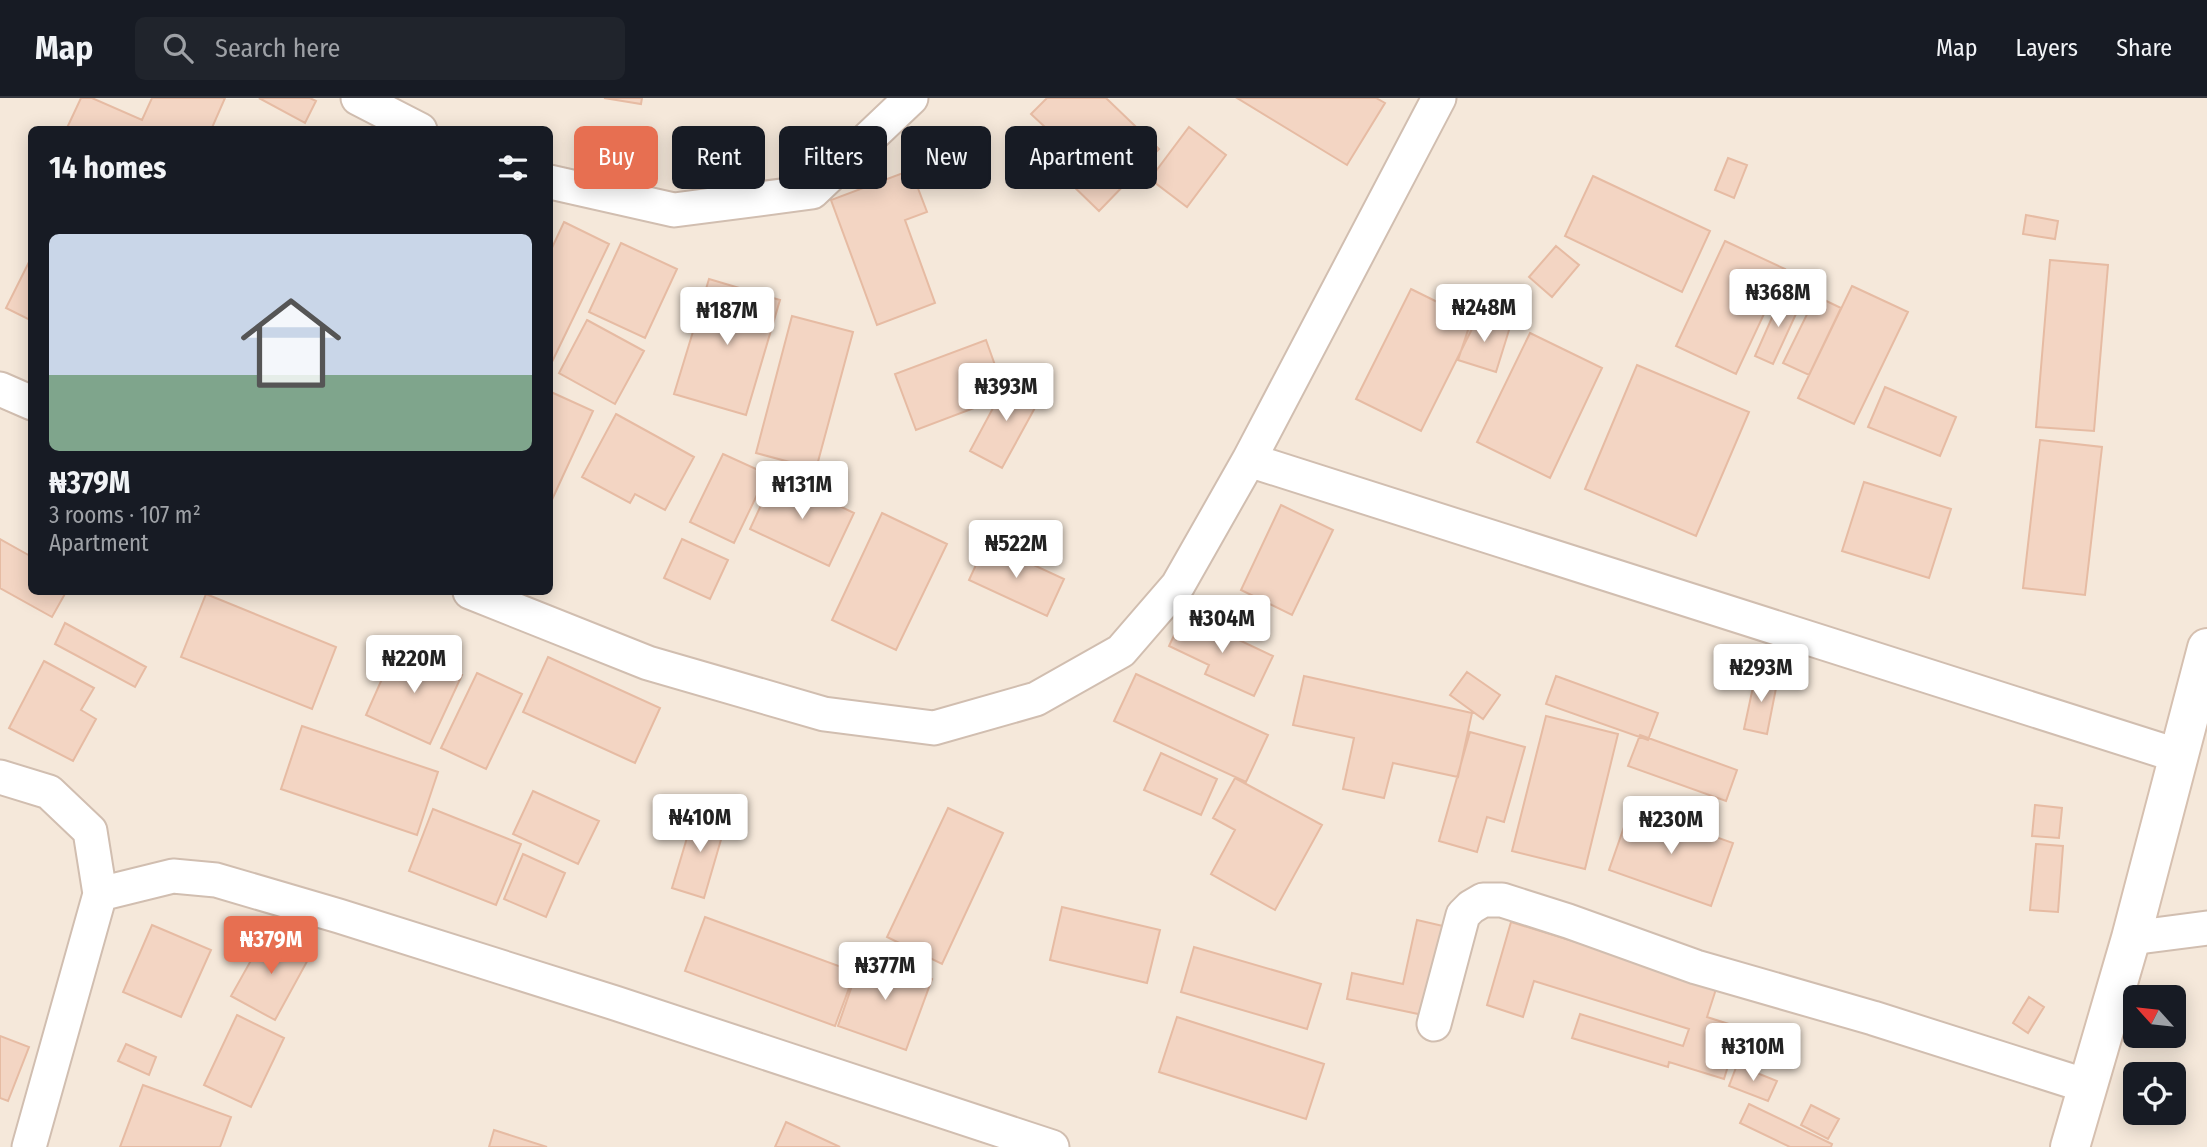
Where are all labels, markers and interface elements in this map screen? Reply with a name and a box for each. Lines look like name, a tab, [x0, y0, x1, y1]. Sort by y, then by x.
search box	[135, 17, 625, 80]
text: Map	[35, 28, 93, 68]
icon: search	[159, 29, 197, 67]
text: Search here	[215, 33, 340, 64]
text: Map	[1936, 34, 1978, 62]
text: Layers	[2016, 34, 2078, 62]
text: Share	[2116, 34, 2172, 62]
chip: Buy	[574, 126, 658, 189]
chip: Rent	[672, 126, 765, 189]
chip: Filters	[779, 126, 887, 189]
chip: New	[901, 126, 991, 189]
chip: Apartment	[1005, 126, 1157, 189]
icon: filters	[494, 149, 532, 187]
text: 14 homes	[49, 150, 166, 186]
pin: ₦368M	[1729, 270, 1827, 329]
text: ₦368M	[1745, 278, 1811, 306]
icon: home	[228, 280, 354, 406]
pin: ₦248M	[1435, 285, 1533, 344]
pin: ₦187M	[678, 288, 776, 347]
text: ₦248M	[1452, 293, 1516, 321]
text: ₦187M	[696, 296, 758, 324]
pin: ₦393M	[957, 364, 1055, 423]
text: ₦393M	[974, 372, 1038, 400]
pin: ₦131M	[753, 462, 851, 521]
text: ₦379M	[49, 465, 130, 501]
text: ₦131M	[772, 470, 832, 498]
text: 3 rooms · 107 m²	[49, 501, 201, 529]
pin: ₦522M	[967, 520, 1065, 580]
text: Apartment	[49, 529, 149, 557]
text: ₦522M	[985, 529, 1047, 557]
pin: ₦304M	[1173, 596, 1271, 655]
text: ₦304M	[1189, 604, 1255, 632]
pin: ₦220M	[365, 636, 463, 695]
text: ₦220M	[382, 644, 446, 672]
pin: ₦293M	[1712, 644, 1810, 704]
text: ₦293M	[1730, 653, 1792, 681]
pin: ₦410M	[651, 794, 749, 854]
pin: ₦230M	[1622, 796, 1720, 856]
text: ₦410M	[669, 803, 731, 831]
text: ₦230M	[1639, 805, 1703, 833]
pin: ₦379M	[222, 916, 320, 976]
text: ₦379M	[240, 925, 302, 953]
pin: ₦377M	[836, 942, 934, 1002]
text: ₦377M	[855, 951, 915, 979]
north arrow	[2123, 985, 2186, 1048]
map controls	[2123, 985, 2186, 1125]
pin: ₦310M	[1704, 1024, 1802, 1083]
text: ₦310M	[1722, 1032, 1784, 1060]
button: locate	[2123, 1062, 2186, 1125]

